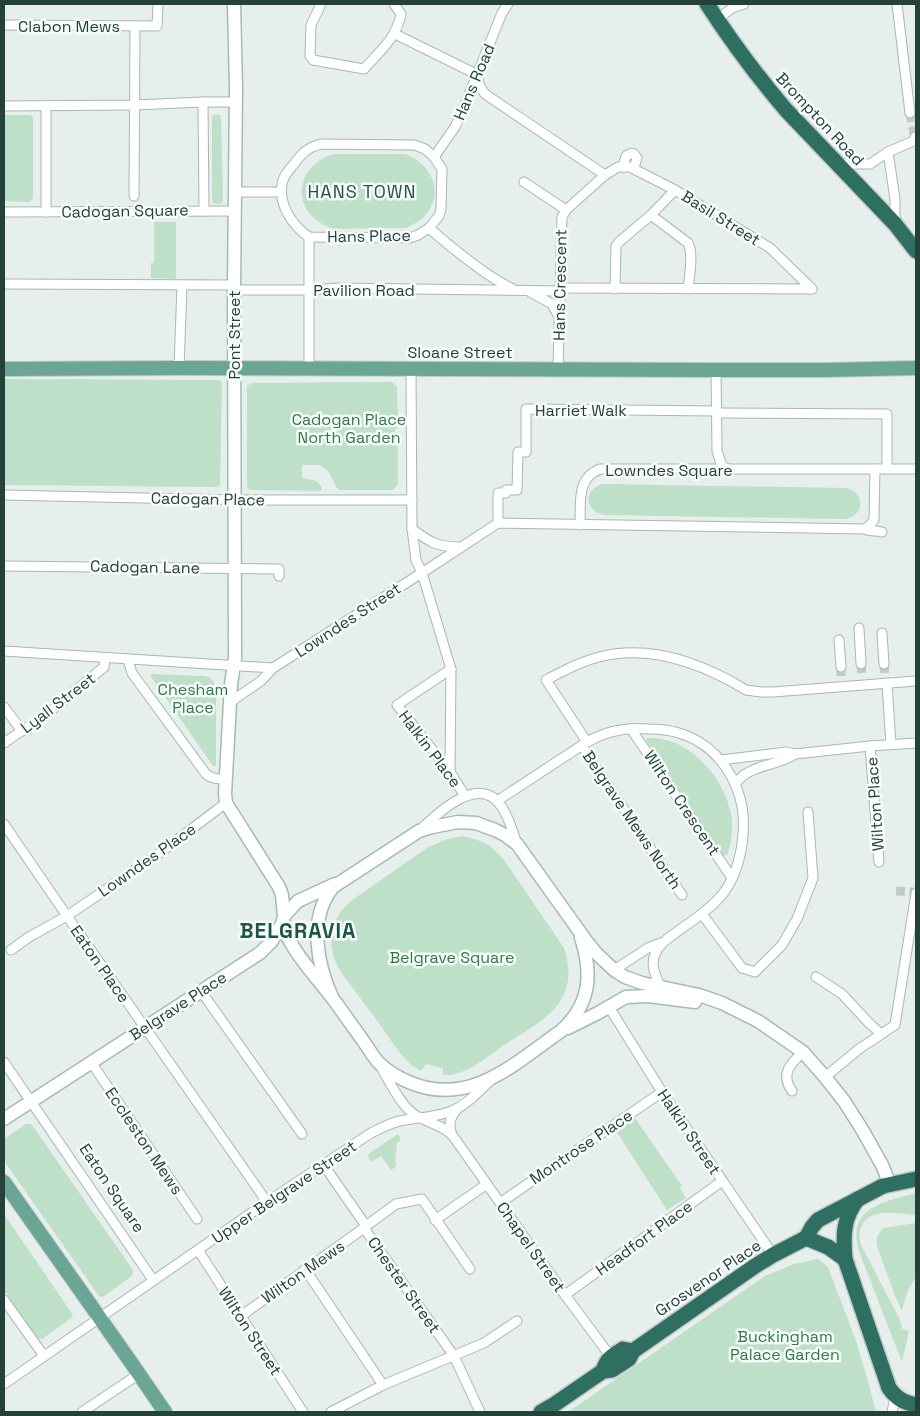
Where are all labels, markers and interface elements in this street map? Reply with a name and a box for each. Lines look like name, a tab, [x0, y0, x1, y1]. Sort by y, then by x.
street label: Clabon Mews	[18, 16, 120, 37]
street label: Hans Road	[448, 40, 500, 124]
street label: Brompton Road	[771, 68, 869, 170]
district label: HANS TOWN	[308, 180, 416, 203]
street label: Basil Street	[678, 186, 764, 250]
street label: Cadogan Square	[61, 199, 189, 223]
street label: Hans Place	[327, 225, 411, 247]
street label: Hans Crescent	[549, 229, 571, 341]
street label: Pavilion Road	[313, 280, 415, 301]
street label: Pont Street	[224, 290, 245, 380]
street label: Sloane Street	[407, 342, 513, 363]
street label: Harriet Walk	[535, 400, 627, 421]
park label: Cadogan Place North Garden	[292, 409, 406, 448]
street label: Lowndes Square	[605, 460, 733, 481]
street label: Cadogan Place	[151, 488, 265, 510]
street label: Cadogan Lane	[90, 556, 200, 578]
street label: Lowndes Street	[291, 578, 405, 662]
street label: Lyall Street	[16, 668, 100, 738]
park label: Chesham Place	[158, 679, 228, 718]
street label: Halkin Place	[394, 706, 466, 792]
street label: Wilton Crescent	[639, 746, 725, 860]
street label: Belgrave Mews North	[578, 747, 686, 893]
street label: Wilton Place	[861, 756, 889, 852]
street label: Lowndes Place	[94, 818, 200, 902]
district label: BELGRAVIA	[240, 917, 356, 944]
street label: Eaton Place	[66, 921, 134, 1007]
park label: Belgrave Square	[390, 947, 514, 968]
street label: Belgrave Place	[125, 967, 231, 1045]
street label: Eccleston Mews	[100, 1083, 188, 1199]
street label: Halkin Street	[653, 1085, 725, 1179]
street label: Montrose Place	[525, 1105, 637, 1189]
street label: Upper Belgrave Street	[207, 1136, 361, 1248]
street label: Eaton Square	[75, 1139, 149, 1237]
street label: Headfort Place	[591, 1196, 697, 1280]
street label: Chapel Street	[492, 1198, 570, 1296]
street label: Chester Street	[363, 1233, 445, 1337]
street label: Grosvenor Place	[651, 1235, 765, 1321]
street label: Wilton Mews	[257, 1236, 349, 1308]
street label: Wilton Street	[214, 1283, 286, 1379]
park label: Buckingham Palace Garden	[730, 1326, 840, 1365]

